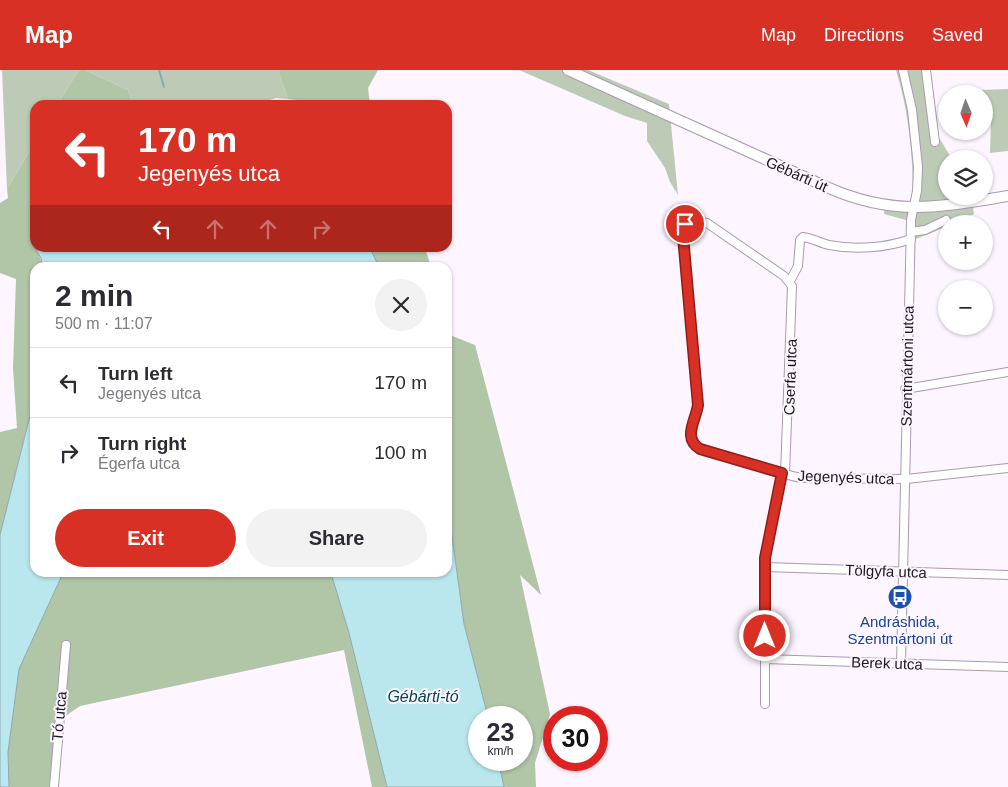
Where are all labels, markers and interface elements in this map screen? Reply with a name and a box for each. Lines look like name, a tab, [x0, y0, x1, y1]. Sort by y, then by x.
text: Map	[25, 21, 73, 48]
text: Map	[761, 25, 796, 45]
text: Directions	[824, 25, 904, 45]
text: Saved	[932, 25, 983, 45]
north arrow	[938, 85, 992, 140]
map controls	[938, 85, 993, 335]
icon: left	[55, 120, 120, 185]
text: 170 m	[138, 120, 237, 159]
button: layers	[938, 150, 993, 205]
street label: Gébárti út	[763, 153, 831, 195]
text: Jegenyés utca	[138, 161, 280, 186]
pin	[664, 203, 706, 245]
icon: arrive	[671, 210, 699, 238]
icon: left	[148, 215, 176, 243]
icon: ahead	[201, 215, 229, 243]
icon: ahead	[254, 215, 282, 243]
icon: right	[307, 215, 335, 243]
button: +	[938, 215, 993, 270]
text: 2 min	[55, 279, 133, 312]
button: close	[375, 279, 427, 331]
button: −	[938, 280, 993, 335]
street label: Szentmártoni utca	[897, 305, 917, 427]
text: 500 m · 11:07	[55, 315, 153, 332]
street label: Cserfa utca	[780, 338, 800, 416]
text: Turn left	[98, 363, 173, 384]
icon: left	[55, 369, 83, 397]
text: 170 m	[374, 372, 427, 393]
text: Jegenyés utca	[98, 385, 201, 402]
text: Turn right	[98, 433, 186, 454]
icon: right	[55, 439, 83, 467]
text: 100 m	[374, 442, 427, 463]
text: Égerfa utca	[98, 455, 180, 472]
street label: Jegenyés utca	[797, 467, 895, 487]
button: Exit	[55, 509, 236, 567]
button: Share	[246, 509, 427, 567]
street label: Tölgyfa utca	[845, 561, 928, 581]
bus stop icon: Andráshida, Szentmártoni út	[887, 584, 913, 610]
position arrow	[738, 609, 790, 661]
place label: Andráshida, Szentmártoni út	[847, 613, 953, 647]
street label: Berek utca	[851, 653, 924, 673]
water label: Gébárti-tó	[387, 688, 459, 705]
street label: Tó utca	[48, 690, 70, 742]
speed limit sign: 30	[543, 706, 608, 771]
text: 23	[487, 718, 514, 746]
text: km/h	[487, 744, 514, 758]

